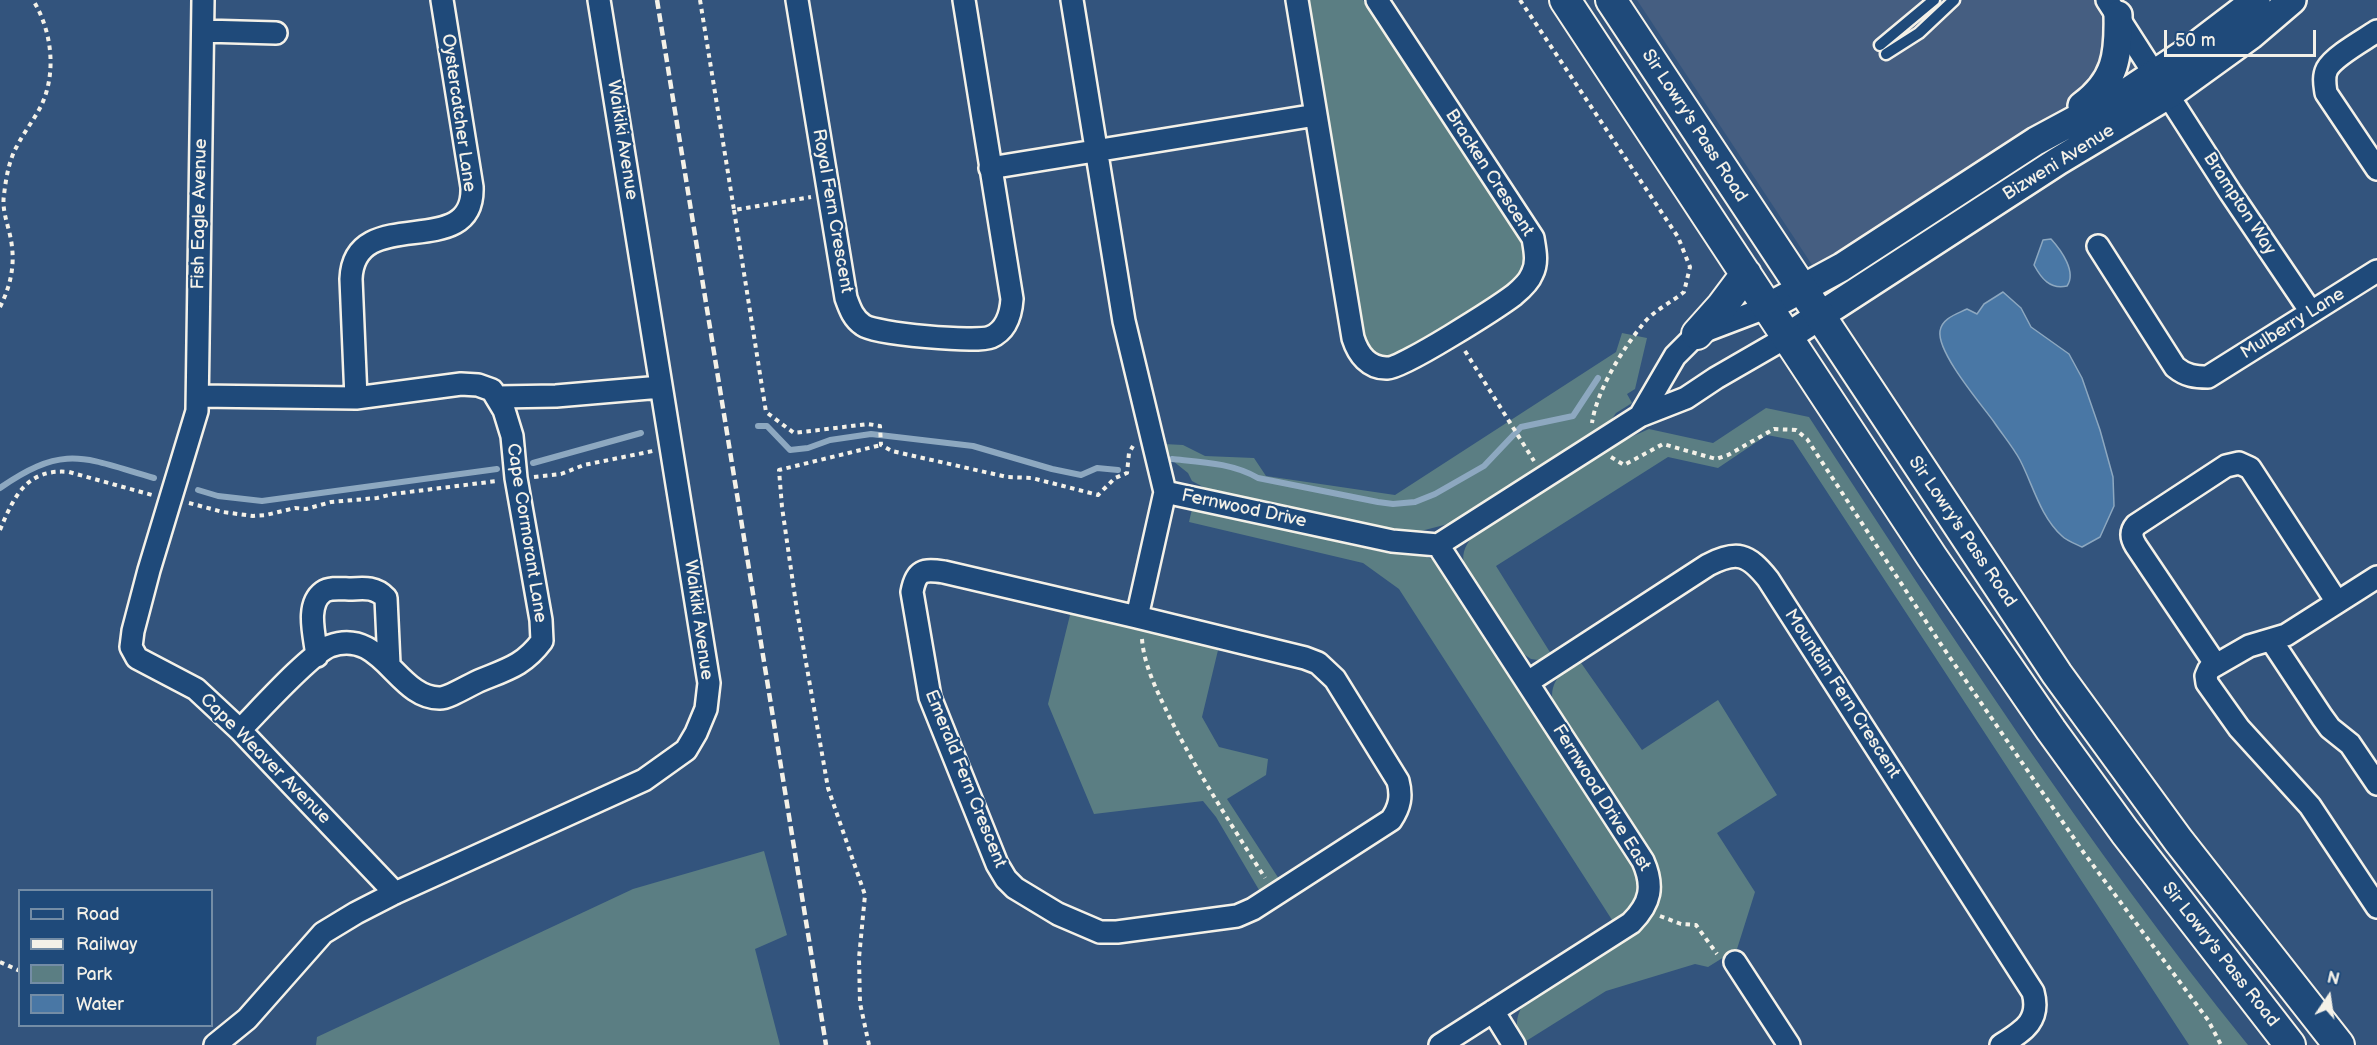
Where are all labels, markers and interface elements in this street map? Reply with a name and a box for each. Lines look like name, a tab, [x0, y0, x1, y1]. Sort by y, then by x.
scale bar	[2167, 18, 2318, 56]
text: 50 m	[2175, 30, 2216, 51]
street label: Oystercatcher Lane	[436, 33, 480, 193]
street label: Sir Lowry's Pass Road	[1637, 46, 1751, 206]
street label: Waikiki Avenue	[602, 78, 642, 202]
street label: Bracken Crescent	[1440, 106, 1538, 240]
street label: Bizweni Avenue	[1999, 120, 2119, 206]
street label: Royal Fern Crescent	[807, 127, 857, 295]
street label: Fish Eagle Avenue	[188, 138, 212, 290]
street label: Brampton Way	[2198, 149, 2280, 259]
street label: Mulberry Lane	[2237, 284, 2349, 364]
street label: Cape Cormorant Lane	[501, 442, 551, 624]
street label: Sir Lowry's Pass Road	[1903, 452, 2021, 612]
street label: Fernwood Drive	[1180, 485, 1308, 533]
street label: Waikiki Avenue	[679, 559, 717, 681]
street label: Mountain Fern Crescent	[1779, 606, 1905, 782]
street label: Emerald Fern Crescent	[919, 687, 1011, 871]
street label: Cape Weaver Avenue	[195, 689, 335, 829]
street label: Fernwood Drive East	[1547, 721, 1655, 875]
street label: Sir Lowry's Pass Road	[2157, 878, 2283, 1032]
legend	[18, 889, 213, 1027]
text: Road	[76, 904, 120, 925]
text: Railway	[76, 934, 138, 955]
text: Park	[76, 964, 112, 985]
north arrow	[2299, 967, 2359, 1027]
text: N	[2325, 968, 2341, 990]
text: Water	[76, 994, 124, 1015]

